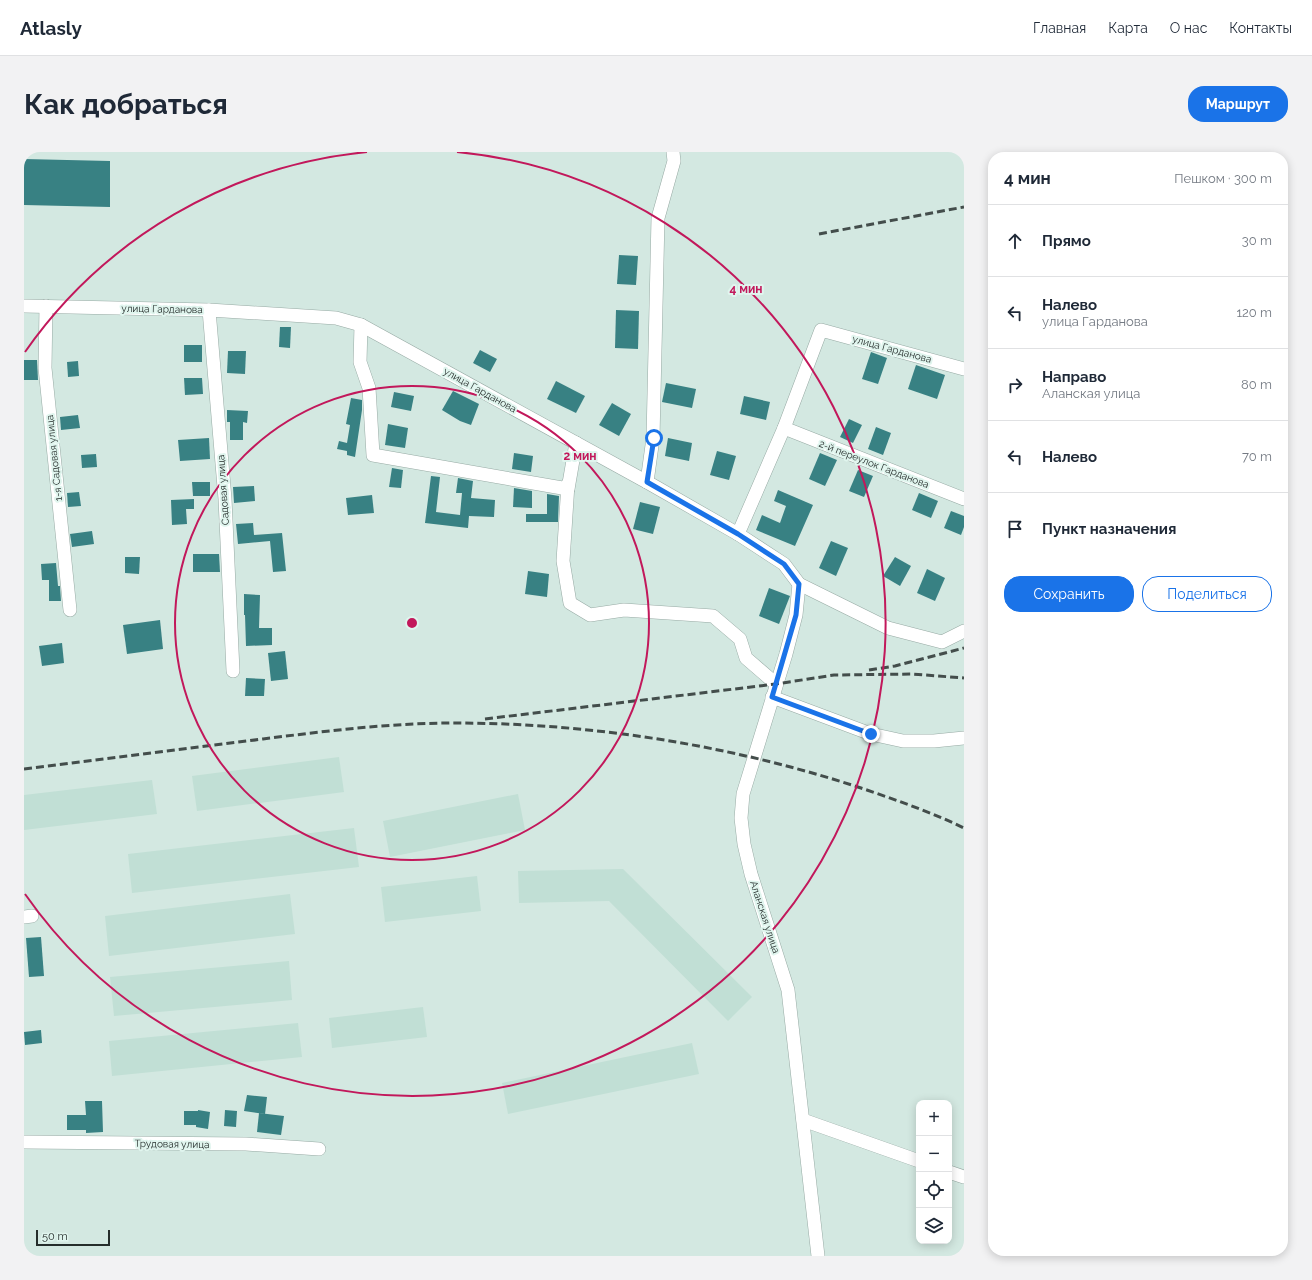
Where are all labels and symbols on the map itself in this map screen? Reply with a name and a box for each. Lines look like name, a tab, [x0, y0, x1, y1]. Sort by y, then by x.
text: 4 мин	[729, 282, 763, 296]
street label: улица Гарданова	[121, 303, 203, 315]
street label: улица Гарданова	[851, 333, 933, 365]
street label: улица Гарданова	[442, 365, 518, 415]
street label: 1-я Садовая улица	[44, 414, 64, 502]
route start	[645, 429, 663, 447]
street label: 2-й переулок Гарданова	[818, 438, 930, 490]
text: 2 мин	[563, 449, 597, 463]
street label: Садовая улица	[215, 454, 231, 526]
centre of rings	[405, 616, 419, 630]
route end	[862, 725, 880, 743]
street label: Аланская улица	[748, 879, 782, 955]
street label: Трудовая улица	[134, 1138, 210, 1150]
scale bar	[36, 1228, 110, 1247]

